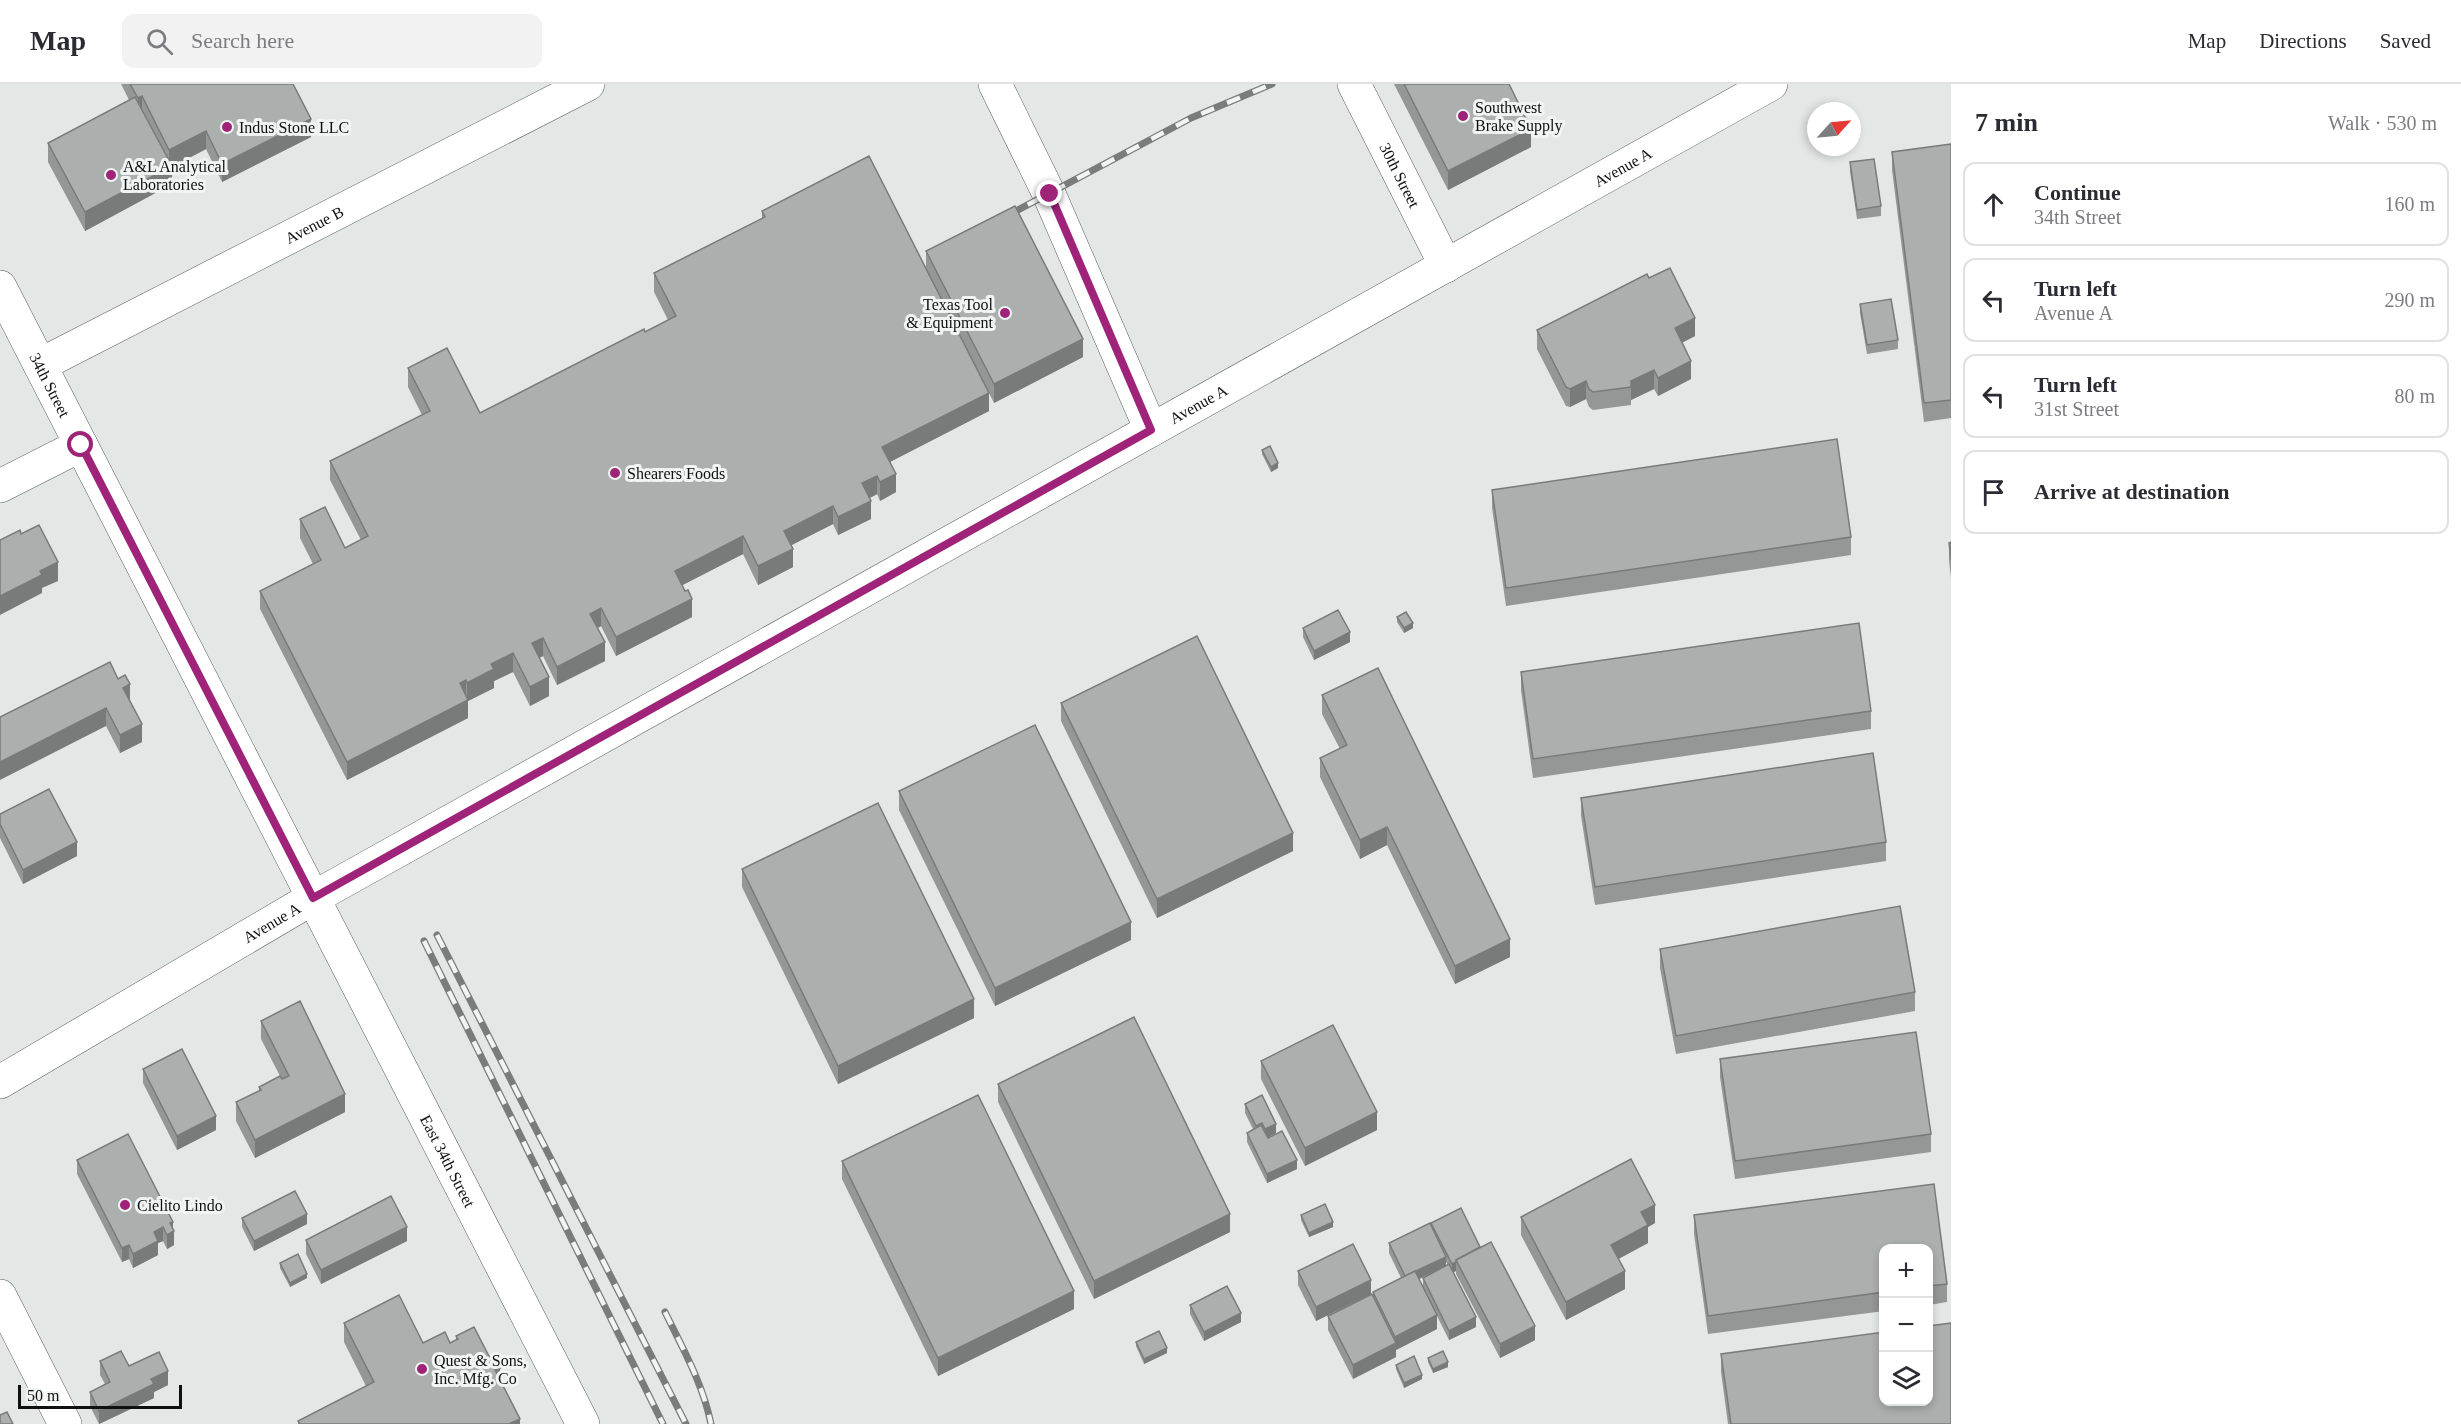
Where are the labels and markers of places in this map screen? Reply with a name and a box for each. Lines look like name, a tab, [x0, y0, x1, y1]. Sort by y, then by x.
place label: Southwest Brake Supply	[1475, 99, 1563, 135]
marker: Southwest Brake Supply	[1456, 109, 1470, 123]
place label: Indus Stone LLC	[239, 119, 349, 136]
marker: Indus Stone LLC	[220, 120, 234, 134]
place label: A&L Analytical Laboratories	[123, 158, 226, 193]
marker: A&L Analytical Laboratories	[104, 168, 118, 182]
place label: Texas Tool & Equipment	[906, 296, 994, 332]
marker: Texas Tool & Equipment	[998, 306, 1012, 320]
place label: Shearers Foods	[627, 465, 725, 482]
marker: Shearers Foods	[608, 466, 622, 480]
place label: Cielito Lindo	[137, 1197, 223, 1214]
marker: Cielito Lindo	[118, 1198, 132, 1212]
place label: Quest & Sons, Inc. Mfg. Co	[434, 1352, 527, 1388]
marker: Quest & Sons, Inc. Mfg. Co	[415, 1362, 429, 1376]

